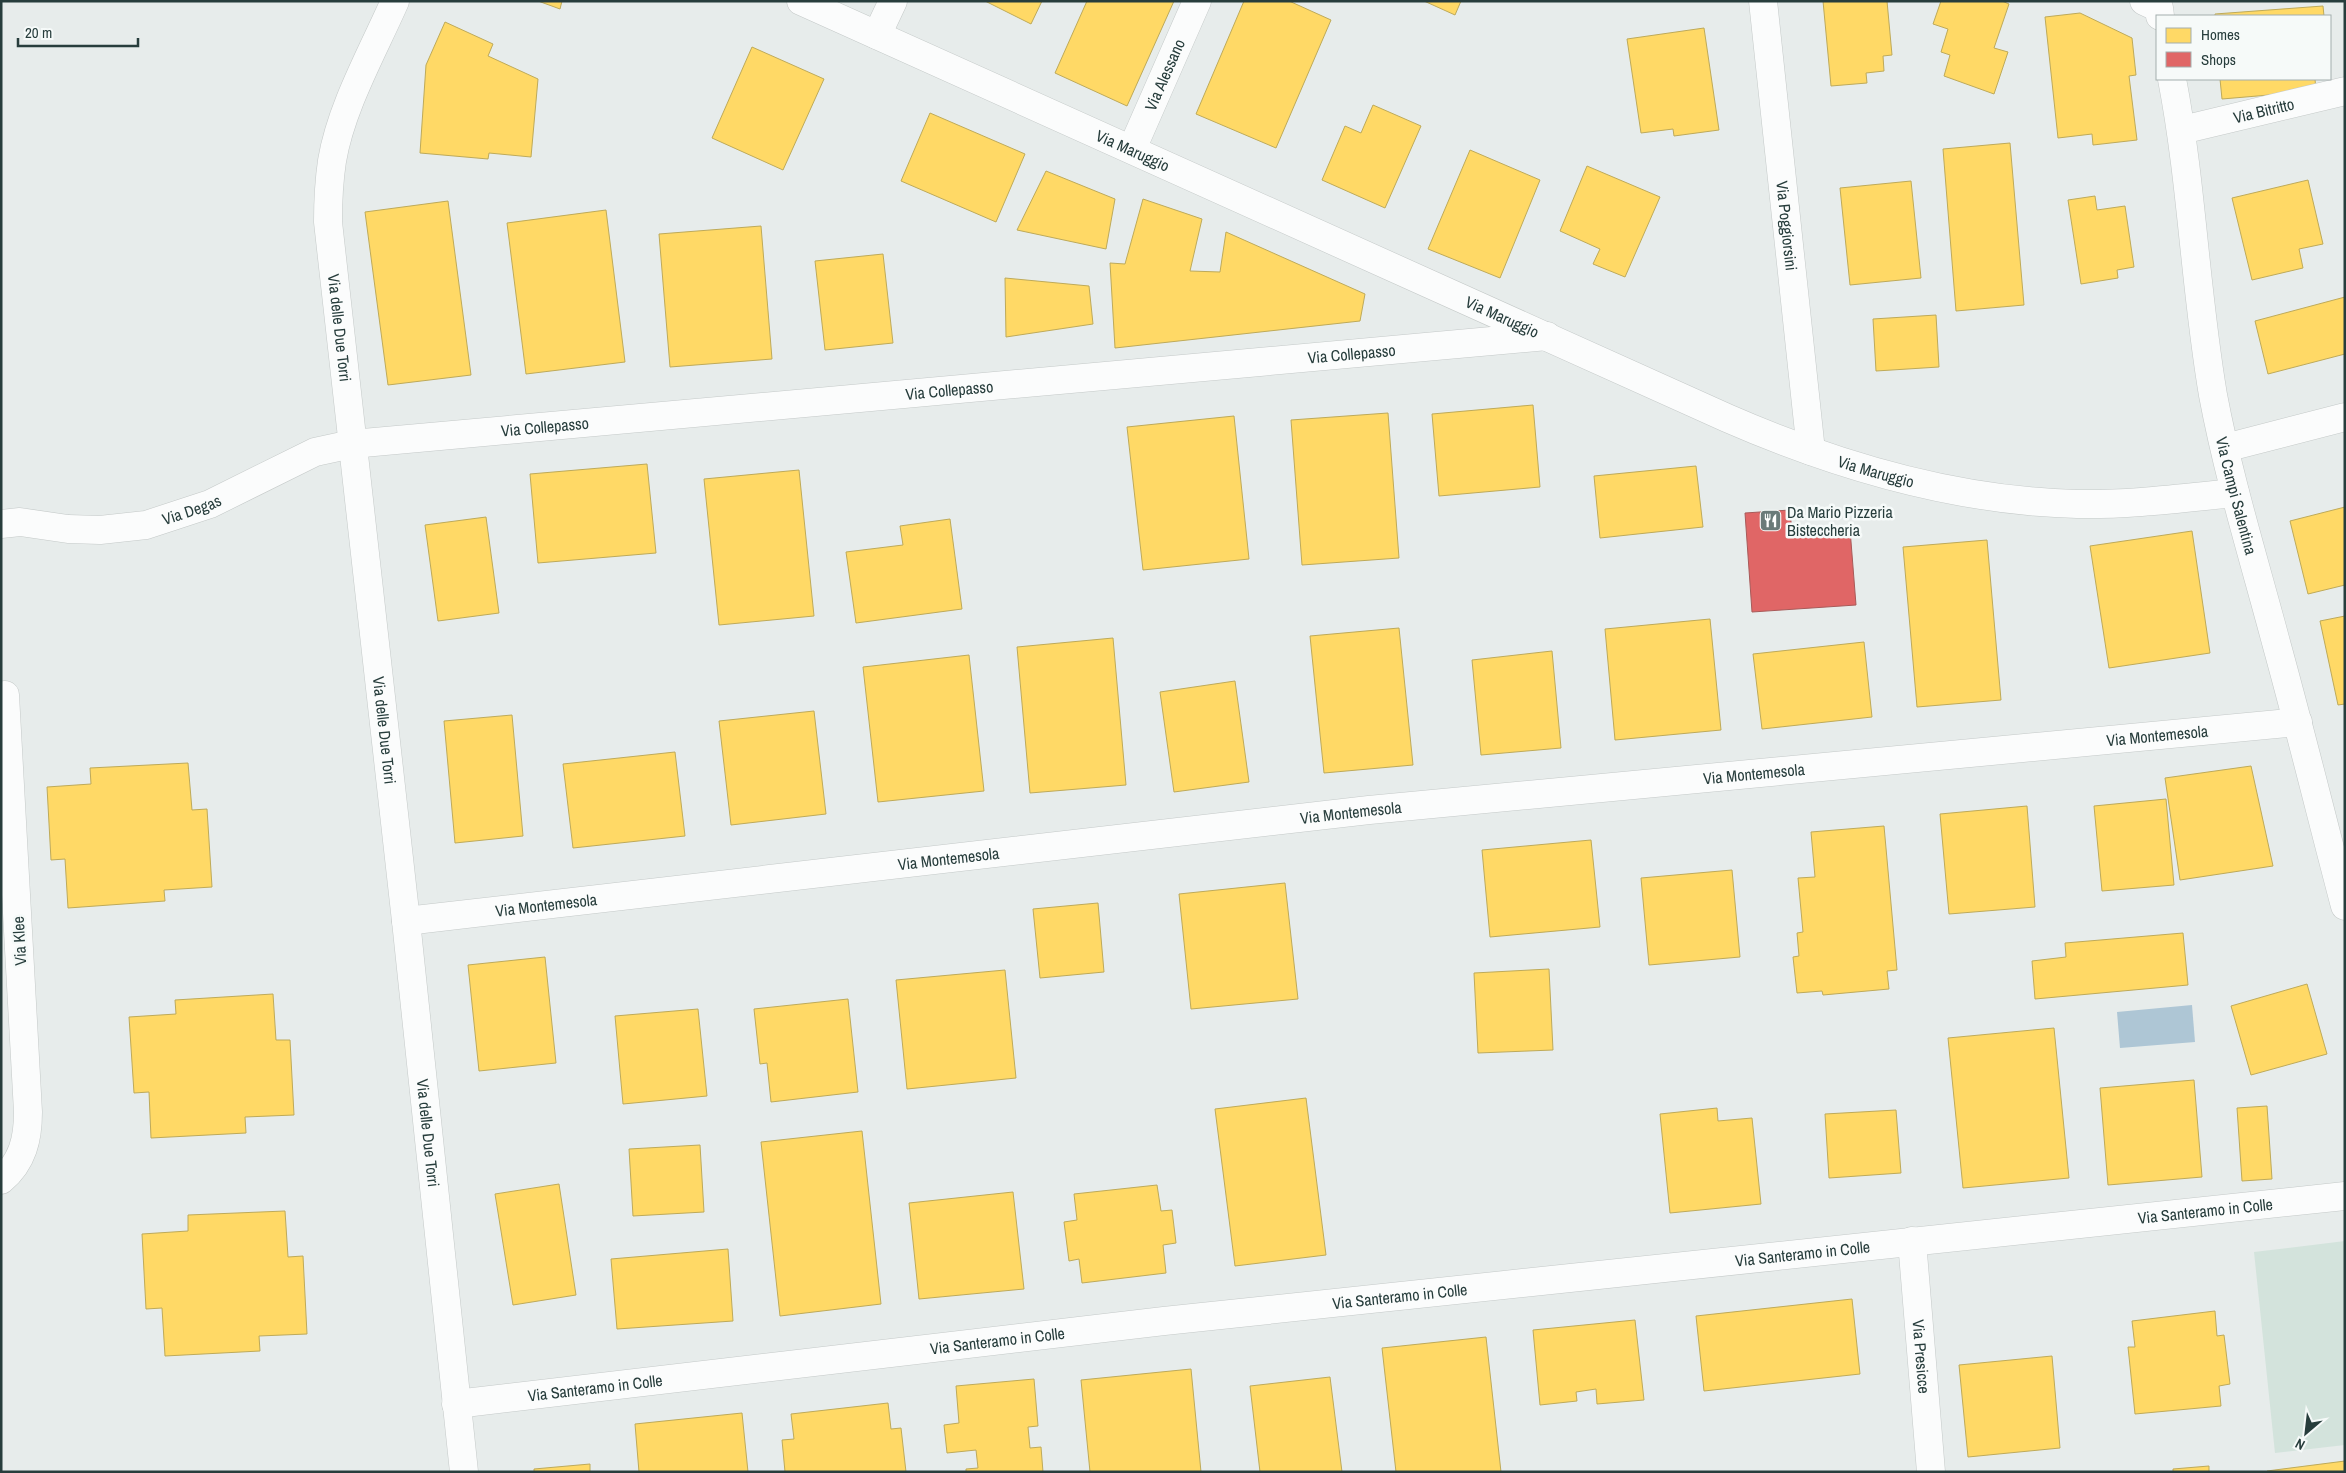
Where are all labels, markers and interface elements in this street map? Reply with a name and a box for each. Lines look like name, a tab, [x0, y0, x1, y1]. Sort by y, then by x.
scale bar	[18, 15, 138, 47]
legend	[2156, 15, 2331, 80]
text: 20 m	[25, 22, 52, 43]
text: Homes	[2201, 24, 2240, 45]
street label: Via Alessano	[1139, 35, 1190, 114]
text: Shops	[2201, 49, 2236, 70]
street label: Via Bitritto	[2231, 93, 2296, 128]
street label: Via Maruggio	[1093, 124, 1173, 177]
street label: Via Poggiorsini	[1771, 180, 1803, 272]
street label: Via delle Due Torri	[323, 273, 357, 383]
street label: Via Maruggio	[1462, 291, 1543, 343]
street label: Via Collepasso	[1307, 339, 1396, 369]
street label: Via Collepasso	[904, 375, 994, 405]
street label: Via Collepasso	[500, 412, 590, 441]
street label: Via Campi Salentina	[2211, 434, 2263, 558]
street label: Via Maruggio	[1835, 450, 1916, 493]
street label: Via Degas	[159, 489, 225, 530]
place label: Da Mario Pizzeria Bisteccheria	[1787, 501, 1893, 541]
restaurant icon: Da Mario Pizzeria Bisteccheria	[1759, 509, 1783, 533]
street label: Via delle Due Torri	[368, 675, 402, 785]
street label: Via Montemesola	[2105, 720, 2210, 751]
street label: Via Montemesola	[1702, 758, 1806, 789]
street label: Via Montemesola	[1299, 796, 1403, 829]
street label: Via Montemesola	[897, 842, 1001, 875]
street label: Via Montemesola	[494, 888, 599, 922]
street label: Via Klee	[7, 916, 31, 966]
street label: Via delle Due Torri	[412, 1078, 445, 1188]
street label: Via Santeramo in Colle	[2137, 1193, 2274, 1229]
street label: Via Santeramo in Colle	[1734, 1235, 1871, 1271]
street label: Via Santeramo in Colle	[1331, 1278, 1468, 1314]
street label: Via Presicce	[1908, 1319, 1936, 1394]
street label: Via Santeramo in Colle	[929, 1322, 1066, 1359]
street label: Via Santeramo in Colle	[526, 1369, 664, 1407]
north arrow	[2281, 1408, 2331, 1458]
text: N	[2292, 1435, 2308, 1454]

